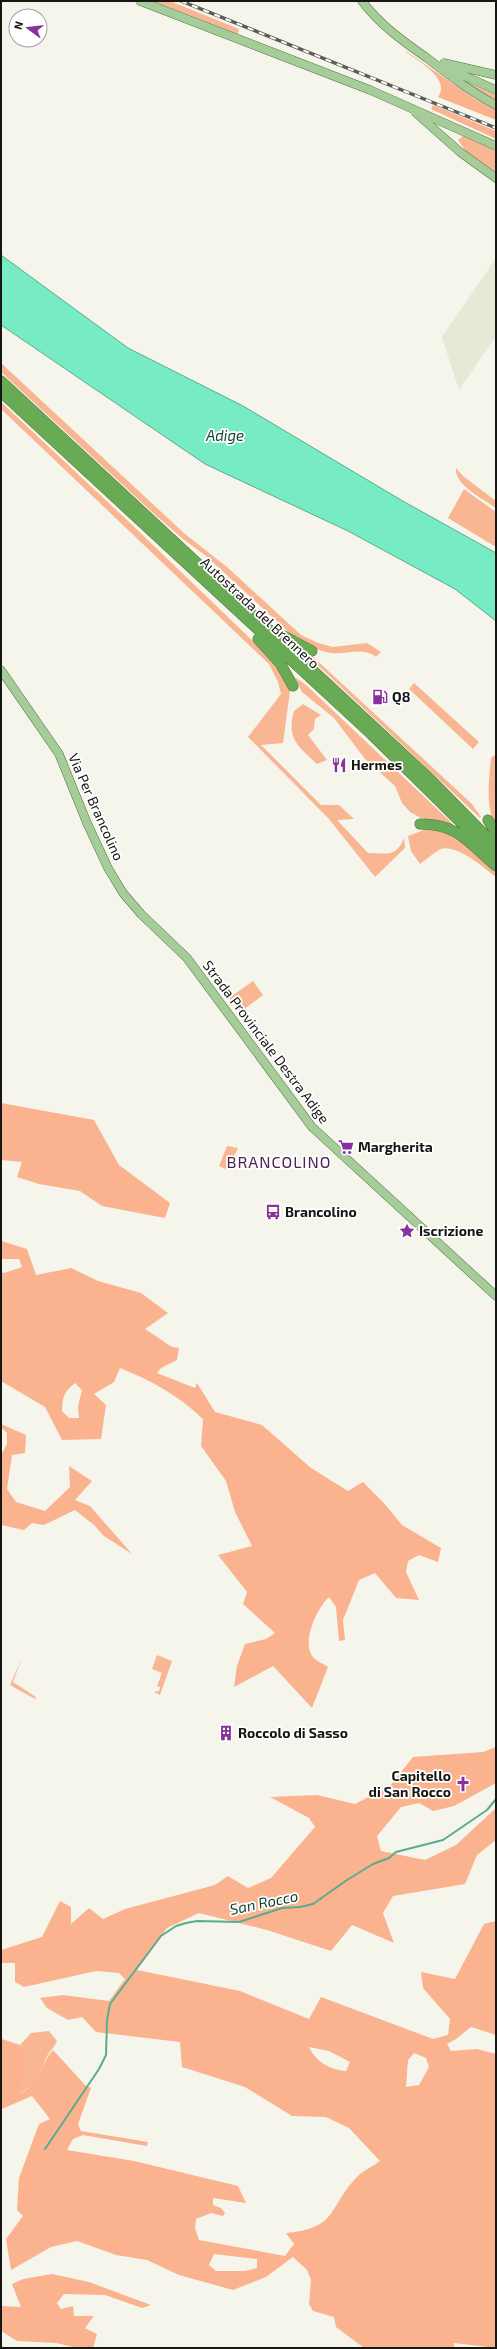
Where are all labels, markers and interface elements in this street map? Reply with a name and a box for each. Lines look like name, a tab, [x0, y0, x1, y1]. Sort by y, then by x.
north arrow	[8, 8, 48, 48]
text: N	[11, 20, 25, 31]
water label: Adige	[205, 426, 244, 444]
street label: Autostrada del Brennero	[198, 553, 323, 672]
fuel station icon: Q8	[371, 688, 389, 706]
place label: Q8	[392, 688, 410, 706]
street label: Via Per Brancolino	[65, 751, 128, 863]
restaurant icon: Hermes	[330, 756, 348, 774]
place label: Hermes	[351, 756, 402, 773]
street label: Strada Provinciale Destra Adige	[200, 957, 333, 1126]
supermarket icon: Margherita	[337, 1138, 355, 1156]
place label: Margherita	[358, 1138, 433, 1155]
district label: BRANCOLINO	[226, 1152, 332, 1171]
bus stop icon: Brancolino	[264, 1203, 282, 1221]
place label: Brancolino	[285, 1203, 357, 1220]
place icon: Iscrizione	[398, 1222, 416, 1240]
place label: Iscrizione	[419, 1222, 483, 1239]
building icon: Roccolo di Sasso	[217, 1724, 235, 1742]
place label: Roccolo di Sasso	[238, 1724, 348, 1741]
place label: Capitello di San Rocco	[369, 1767, 451, 1800]
church icon: Capitello di San Rocco	[454, 1775, 472, 1793]
water label: San Rocco	[228, 1886, 300, 1918]

